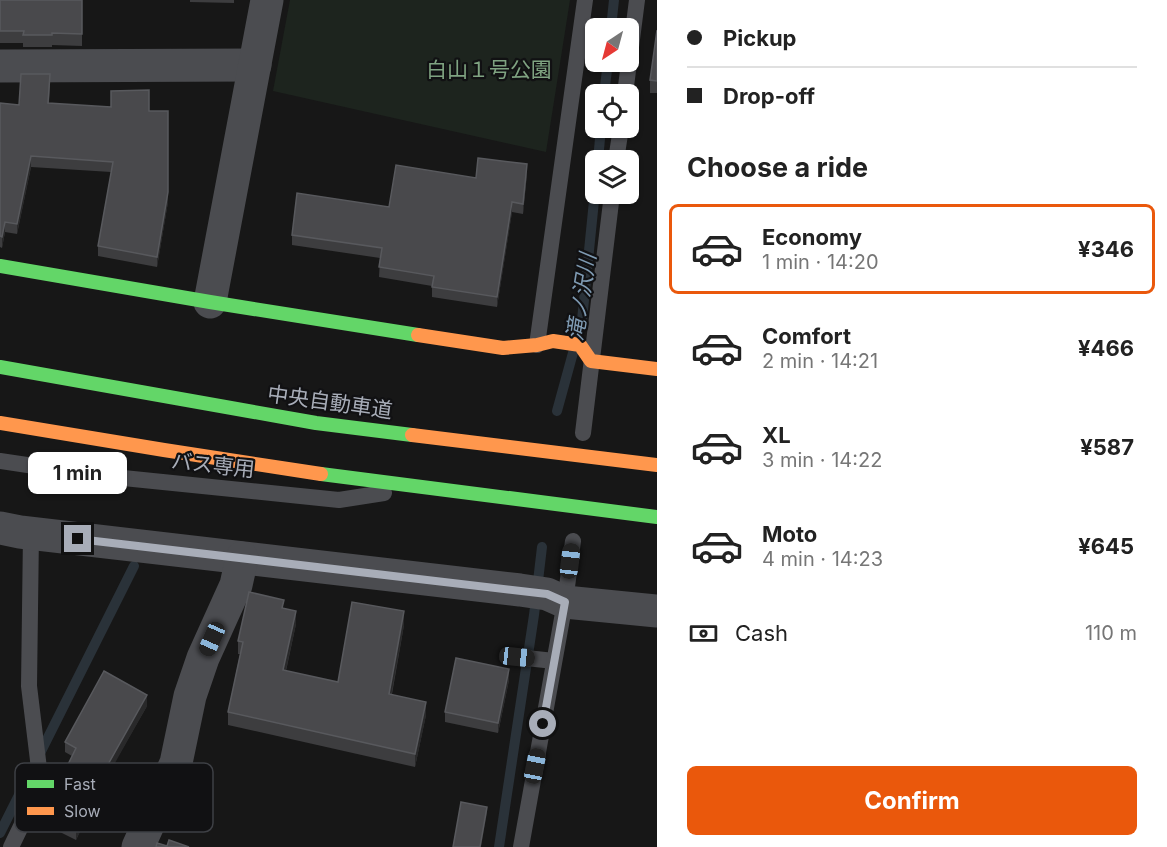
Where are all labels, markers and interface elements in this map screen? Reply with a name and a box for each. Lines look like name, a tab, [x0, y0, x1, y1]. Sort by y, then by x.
north arrow	[585, 18, 639, 72]
map controls	[585, 18, 639, 204]
text: Pickup	[723, 25, 797, 51]
park label: 白山１号公園	[426, 57, 552, 82]
text: Drop-off	[723, 83, 815, 109]
button: locate	[585, 84, 639, 138]
button: layers	[585, 150, 639, 204]
text: Choose a ride	[687, 151, 868, 184]
icon: car	[690, 222, 744, 276]
text: Economy	[762, 224, 862, 250]
text: ¥346	[1078, 236, 1134, 262]
water label: 滝ノ沢川	[561, 250, 601, 342]
text: 1 min · 14:20	[762, 250, 879, 274]
icon: car	[690, 321, 744, 375]
text: Comfort	[762, 323, 851, 349]
text: ¥466	[1078, 335, 1134, 361]
text: 2 min · 14:21	[762, 349, 878, 373]
street label: 中央自動車道	[266, 381, 394, 423]
icon: car	[690, 420, 744, 474]
text: XL	[762, 422, 791, 448]
text: ¥587	[1080, 434, 1134, 460]
street label: バス専用	[170, 448, 256, 482]
text: 3 min · 14:22	[762, 448, 882, 472]
callout: 1 min	[28, 452, 128, 494]
text: 1 min	[53, 461, 102, 485]
icon: car	[690, 519, 744, 573]
text: Moto	[762, 521, 817, 547]
route end	[64, 525, 91, 552]
text: ¥645	[1078, 533, 1134, 559]
car	[559, 542, 581, 580]
text: 4 min · 14:23	[762, 547, 883, 571]
icon: cash	[687, 617, 720, 650]
car	[196, 619, 228, 659]
text: Cash	[735, 620, 788, 646]
text: 110 m	[1085, 621, 1137, 645]
car	[498, 646, 536, 668]
route start	[529, 710, 556, 737]
car	[523, 747, 547, 785]
legend	[15, 763, 213, 832]
button: Confirm	[687, 766, 1137, 835]
text: Fast	[64, 774, 96, 794]
text: Slow	[64, 801, 101, 821]

